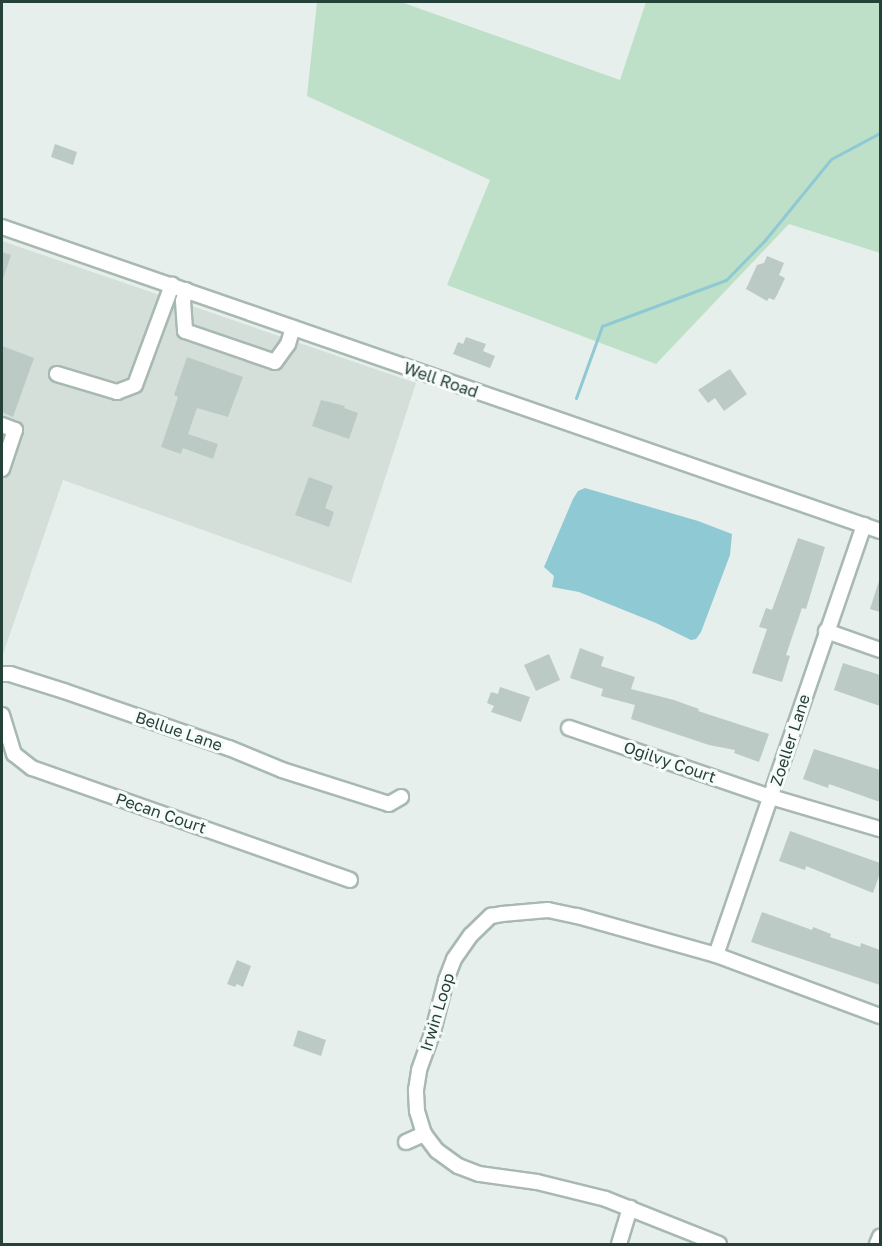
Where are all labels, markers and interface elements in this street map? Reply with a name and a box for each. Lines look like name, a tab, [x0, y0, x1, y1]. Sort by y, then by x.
street label: Well Road	[401, 358, 481, 402]
street label: Zoeller Lane	[766, 692, 814, 788]
street label: Bellue Lane	[133, 707, 225, 755]
street label: Ogilvy Court	[621, 737, 719, 787]
street label: Pecan Court	[113, 789, 209, 837]
street label: Irwin Loop	[416, 971, 458, 1053]

